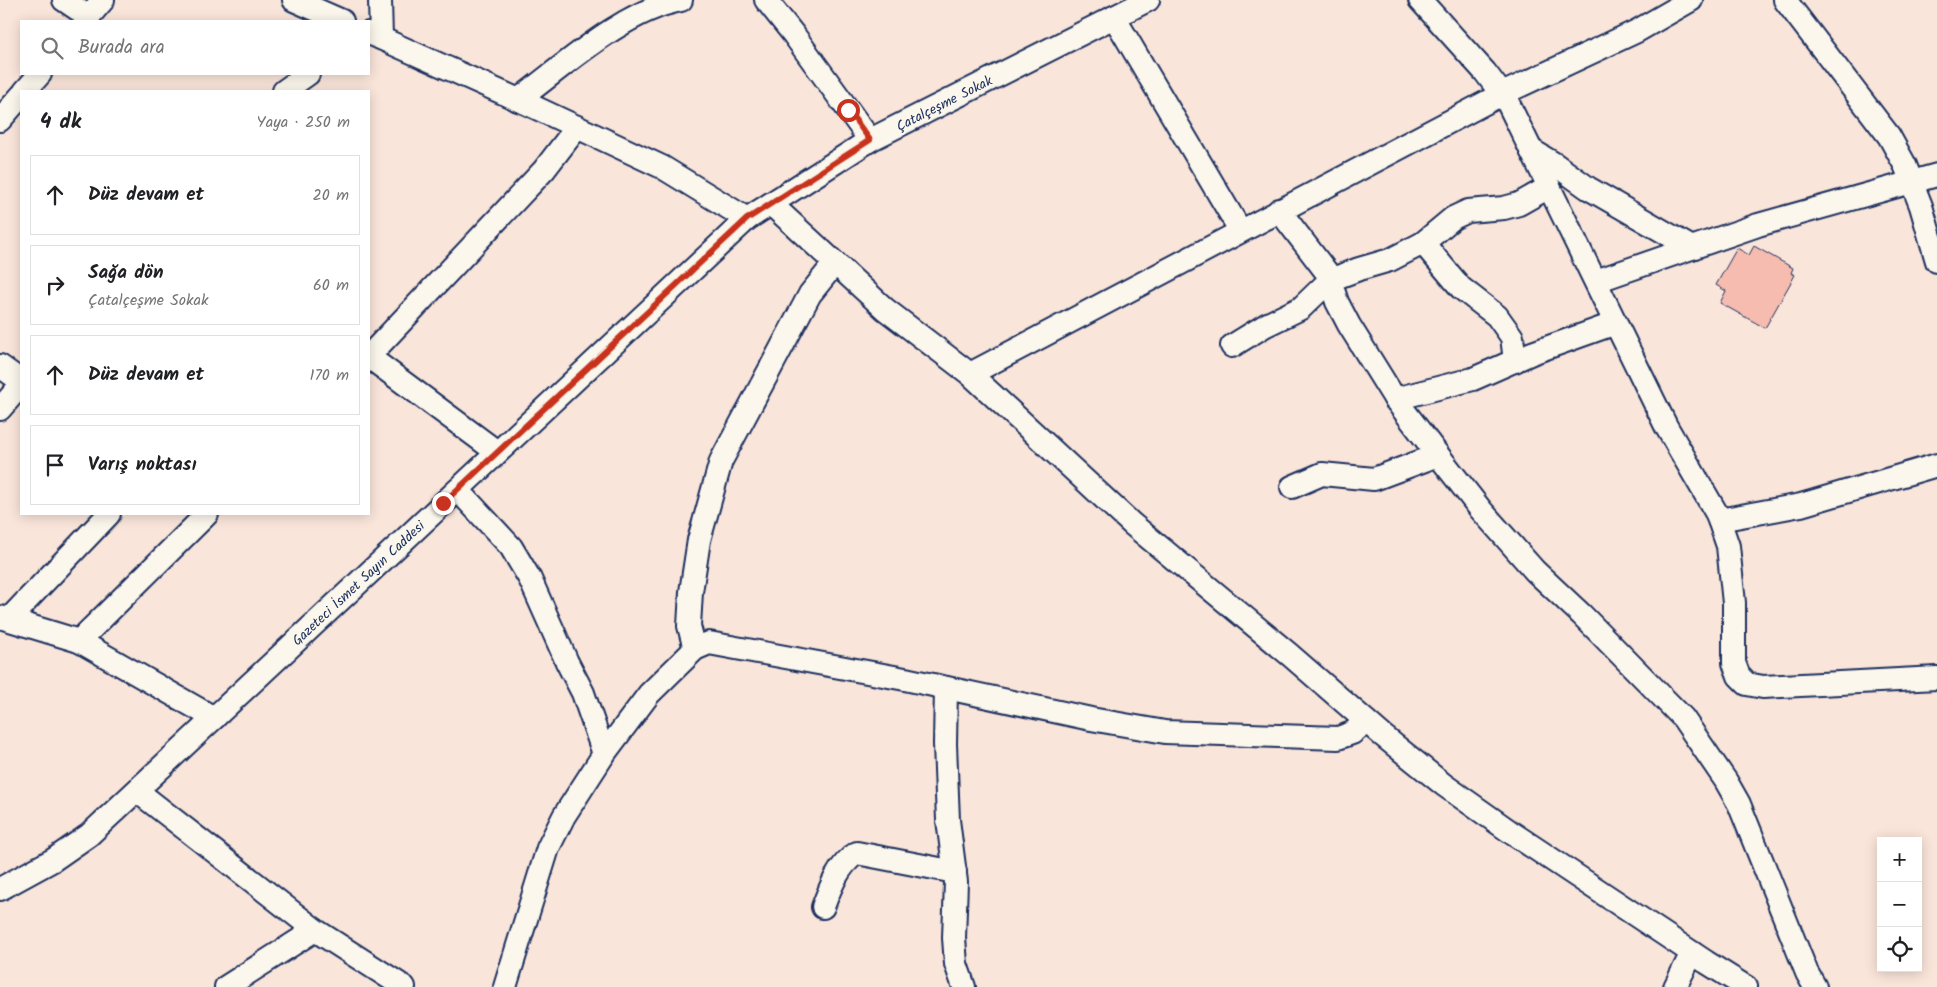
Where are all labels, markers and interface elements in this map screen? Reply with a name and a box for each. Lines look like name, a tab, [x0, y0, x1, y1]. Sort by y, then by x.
search box	[20, 20, 370, 75]
text: Burada ara	[78, 33, 165, 63]
icon: search	[38, 34, 66, 62]
street label: Çatalçeşme Sokak	[892, 70, 997, 138]
route start	[837, 99, 860, 122]
text: 4 dk	[40, 106, 81, 139]
text: Yaya · 250 m	[257, 110, 350, 135]
text: Düz devam et	[88, 180, 204, 210]
icon: ahead	[41, 181, 69, 209]
text: 20 m	[313, 183, 349, 208]
text: Sağa dön	[88, 258, 164, 288]
icon: right	[41, 271, 69, 299]
text: 60 m	[313, 273, 349, 298]
text: Çatalçeşme Sokak	[88, 288, 209, 313]
text: Düz devam et	[88, 360, 204, 390]
icon: ahead	[41, 361, 69, 389]
text: 170 m	[309, 363, 349, 388]
text: Varış noktası	[88, 450, 196, 480]
icon: arrive	[41, 451, 69, 479]
route end	[432, 492, 455, 515]
street label: Gazeteci İsmet Sayın Caddesi	[287, 516, 431, 651]
map controls	[1877, 837, 1922, 972]
button: +	[1877, 837, 1922, 882]
button: −	[1877, 882, 1922, 927]
button: locate	[1877, 927, 1922, 972]

